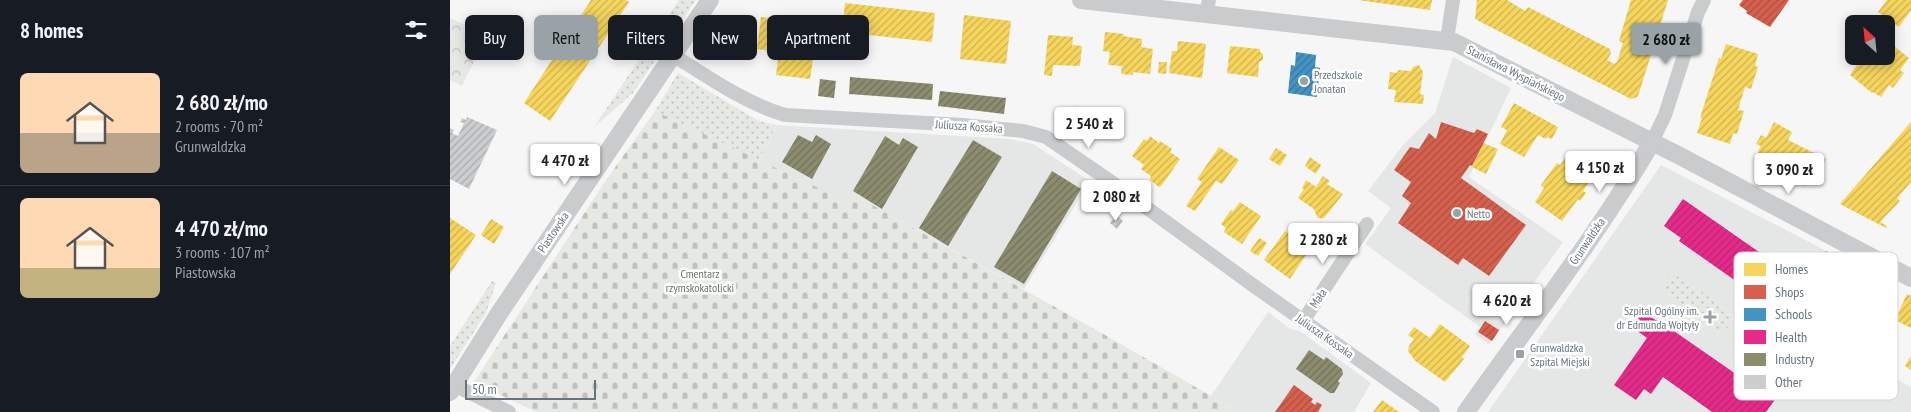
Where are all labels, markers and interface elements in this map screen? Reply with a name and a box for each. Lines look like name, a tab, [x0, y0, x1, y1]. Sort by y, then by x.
chip: Buy	[465, 15, 524, 60]
chip: Rent	[534, 15, 598, 60]
chip: Filters	[608, 15, 683, 60]
chip: New	[693, 15, 757, 60]
chip: Apartment	[767, 15, 869, 60]
north arrow	[1845, 15, 1895, 65]
map controls	[1845, 15, 1895, 65]
icon: filters	[402, 16, 430, 44]
text: 8 homes	[20, 17, 83, 44]
pin: 2 680 zł	[1614, 22, 1718, 65]
text: 2 680 zł	[1642, 29, 1690, 49]
street label: Stanisława Wyspiańskiego	[1465, 42, 1567, 104]
place label: Przedszkole Jonatan	[1313, 67, 1363, 96]
marker: Przedszkole Jonatan	[1298, 75, 1310, 87]
text: 2 680 zł/mo	[175, 89, 268, 116]
icon: home	[60, 93, 120, 153]
pin: 2 540 zł	[1037, 106, 1141, 149]
text: 2 540 zł	[1065, 113, 1113, 133]
text: 2 rooms · 70 m²	[175, 116, 263, 136]
street label: Juliusza Kossaka	[934, 116, 1003, 136]
text: Grunwaldzka	[175, 136, 246, 156]
pin: 4 470 zł	[513, 144, 617, 186]
text: 4 470 zł	[541, 150, 589, 170]
pin: 4 150 zł	[1548, 150, 1652, 193]
pin: 3 090 zł	[1737, 152, 1841, 195]
text: 4 150 zł	[1576, 157, 1624, 177]
text: 3 090 zł	[1765, 159, 1813, 179]
pin: 2 080 zł	[1064, 180, 1168, 222]
text: 2 080 zł	[1092, 186, 1140, 206]
place label: Netto	[1467, 206, 1490, 221]
marker: Netto	[1451, 207, 1463, 219]
street label: Piastowska	[534, 209, 572, 255]
text: 4 470 zł/mo	[175, 215, 268, 242]
street label: Grunwaldzka	[1566, 215, 1608, 267]
icon: home	[60, 218, 120, 278]
pin: 2 280 zł	[1271, 222, 1375, 265]
text: 2 280 zł	[1299, 229, 1347, 249]
text: 3 rooms · 107 m²	[175, 242, 270, 262]
legend	[1734, 252, 1898, 400]
text: Homes	[1775, 260, 1808, 278]
text: Piastowska	[175, 262, 236, 282]
park label: Cmentarz rzymskokatolicki	[666, 266, 734, 295]
text: Shops	[1775, 283, 1804, 301]
pin: 4 620 zł	[1455, 284, 1559, 326]
street label: Mała	[1306, 285, 1330, 311]
text: 4 620 zł	[1483, 290, 1531, 310]
place label: Szpital Ogólny im. dr Edmunda Wojtyły	[1617, 303, 1699, 332]
text: Schools	[1775, 305, 1812, 323]
street label: Juliusza Kossaka	[1292, 310, 1357, 362]
marker: Szpital Ogólny im. dr Edmunda Wojtyły	[1703, 310, 1717, 324]
text: Health	[1775, 328, 1807, 346]
place label: Grunwaldzka Szpital Miejski	[1530, 340, 1590, 369]
marker: Grunwaldzka Szpital Miejski	[1514, 348, 1526, 360]
text: Industry	[1775, 350, 1815, 368]
text: Other	[1775, 373, 1802, 391]
scale bar	[465, 377, 596, 400]
text: 50 m	[472, 380, 497, 398]

